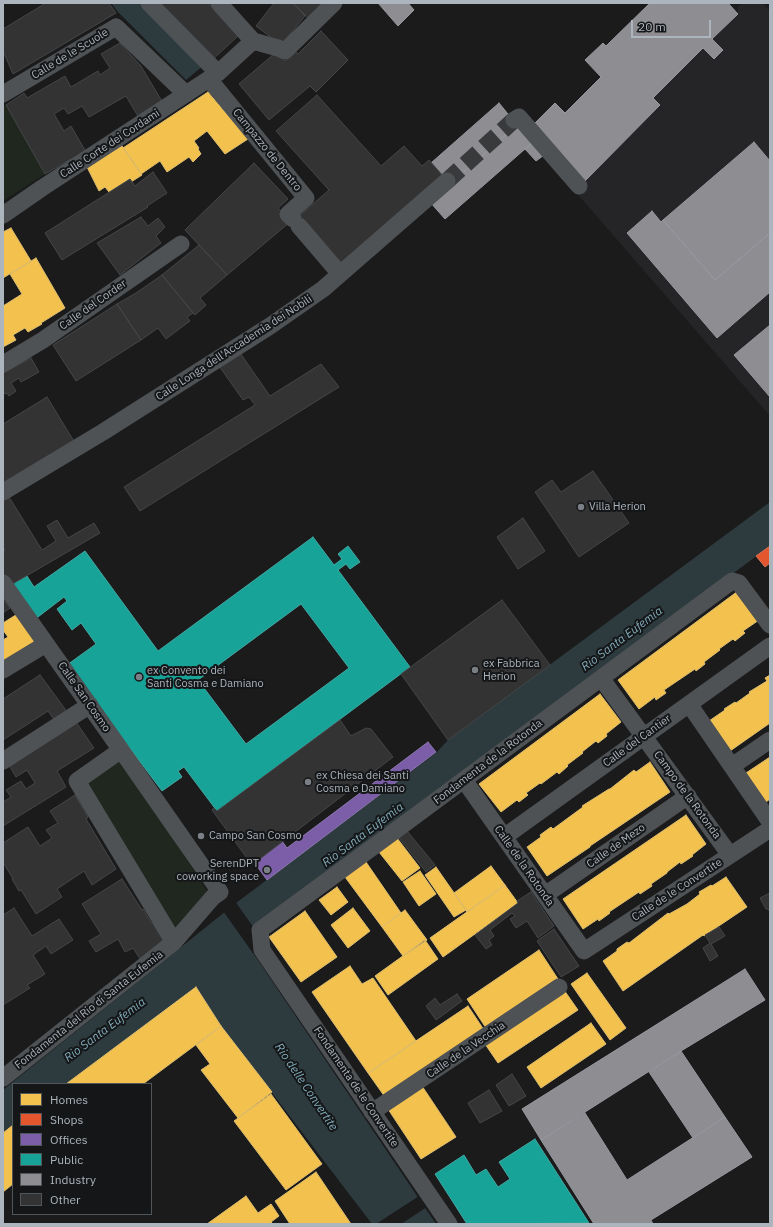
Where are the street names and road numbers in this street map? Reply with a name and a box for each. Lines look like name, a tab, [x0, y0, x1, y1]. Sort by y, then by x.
street label: Calle de le Scuole	[29, 26, 111, 82]
street label: Campazzo de Dentro	[230, 106, 304, 194]
street label: Calle Corte dei Cordami	[58, 107, 162, 181]
street label: Calle del Corder	[57, 277, 129, 333]
street label: Calle Longa dell'Accademia dei Nobili	[153, 292, 315, 404]
street label: Calle San Cosmo	[55, 659, 113, 735]
street label: Calle del Cantier	[600, 712, 674, 770]
street label: Fondamenta de la Rotonda	[431, 717, 545, 807]
street label: Campo de la Rotonda	[651, 748, 723, 842]
street label: Calle de Mezo	[584, 821, 648, 871]
street label: Calle de la Rotonda	[491, 823, 557, 909]
street label: Calle de le Convertite	[629, 856, 725, 924]
street label: Fondamenta del Rio di Santa Eufemia	[12, 948, 166, 1072]
street label: Calle de la Vecchia	[424, 1019, 508, 1081]
street label: Fondamenta de le Convertite	[311, 1024, 401, 1150]

